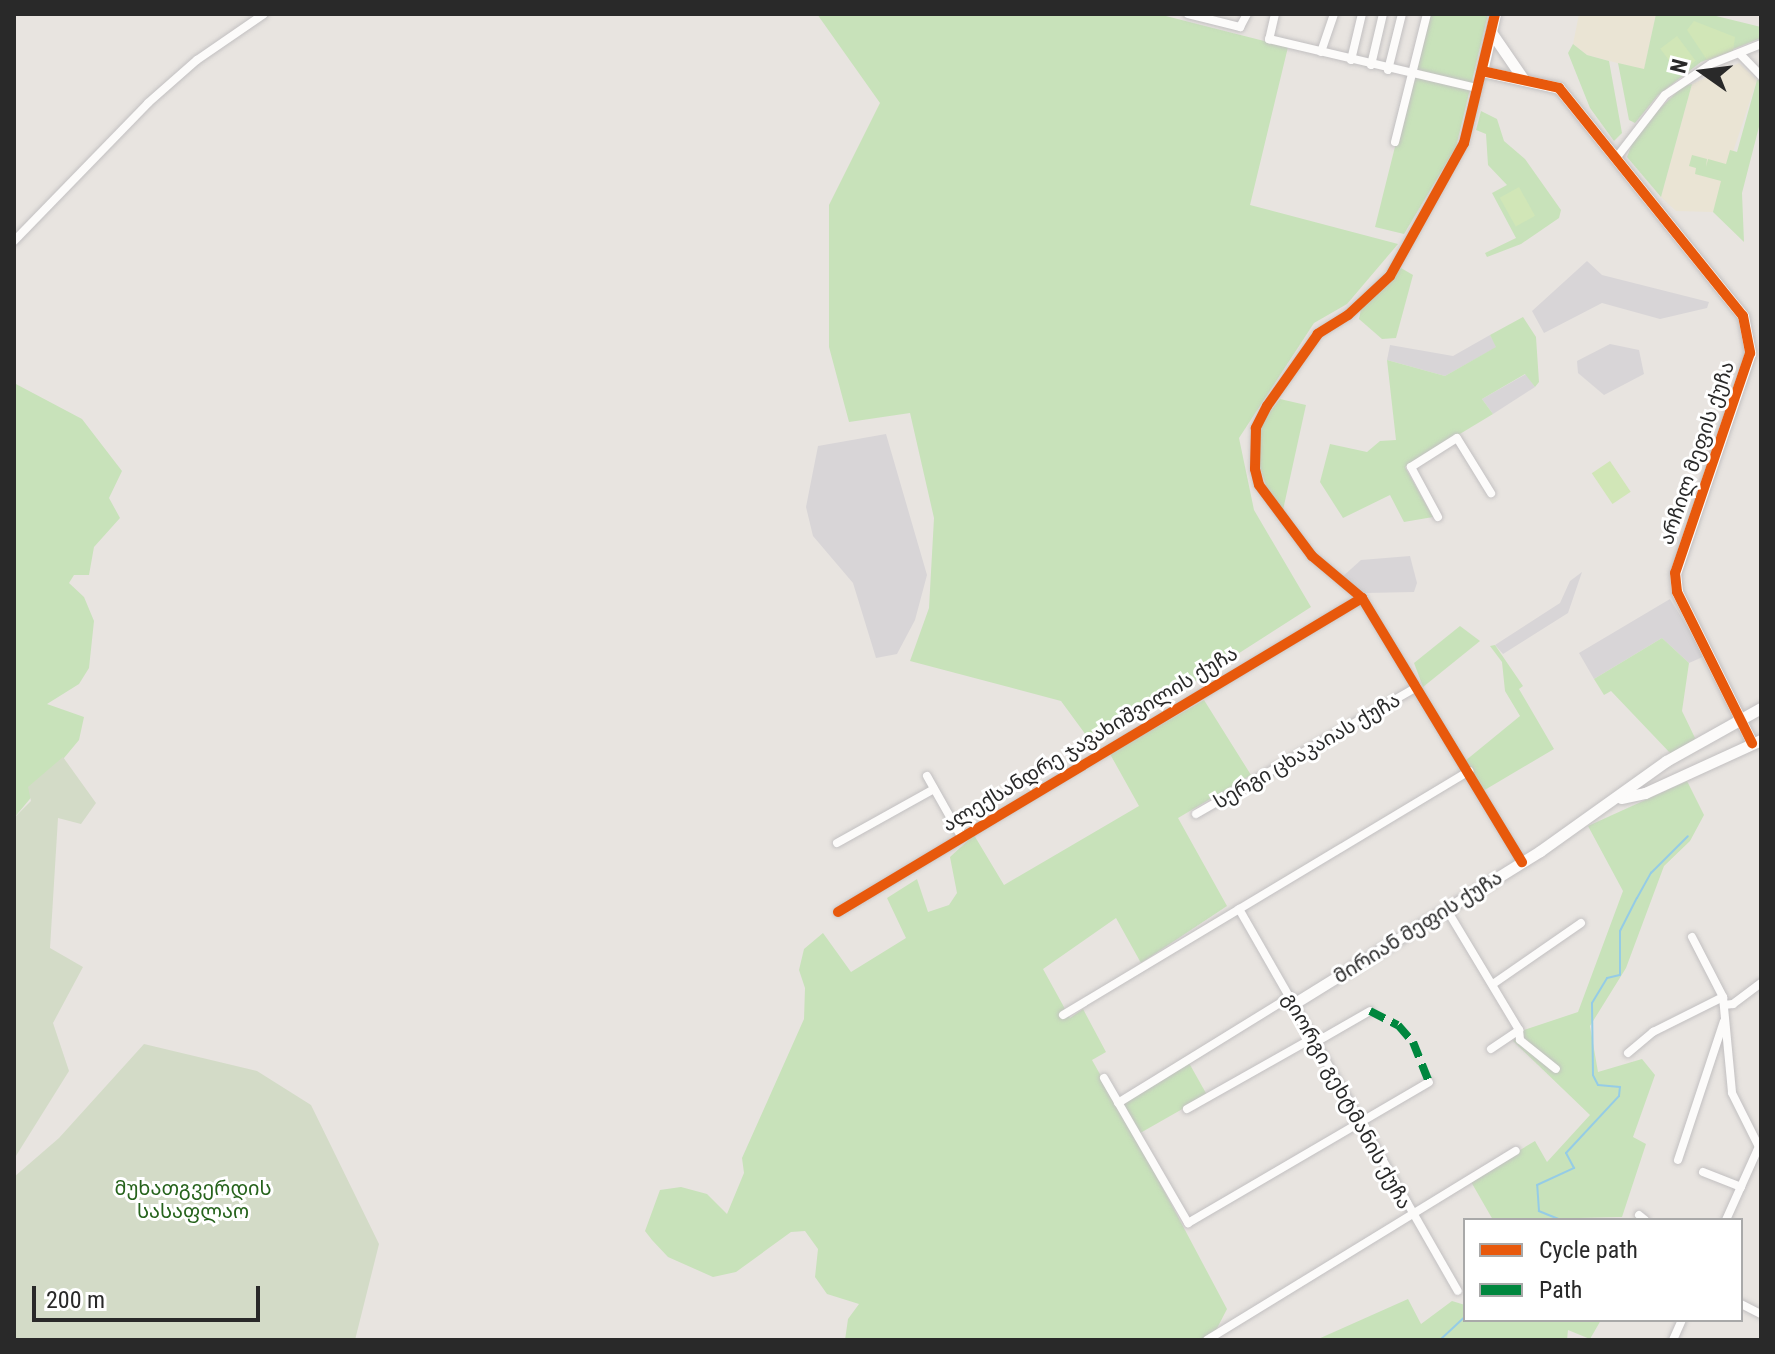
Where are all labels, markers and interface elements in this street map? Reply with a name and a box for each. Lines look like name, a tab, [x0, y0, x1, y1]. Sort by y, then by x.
north arrow	[1663, 32, 1743, 112]
text: N	[1665, 57, 1693, 76]
street label: არჩილ მეფის ქუჩა	[1654, 358, 1740, 548]
street label: ალექსანდრე ჯავახიშვილის ქუჩა	[938, 641, 1242, 837]
street label: სერგი ცხაკაიას ქუჩა	[1210, 688, 1404, 814]
street label: მირიან მეფის ქუჩა	[1329, 865, 1507, 989]
street label: გიორგი გეხტმანის ქუჩა	[1277, 989, 1417, 1213]
park label: მუხათგვერდის სასაფლაო	[114, 1176, 272, 1223]
legend	[1463, 1218, 1743, 1322]
text: Cycle path	[1539, 1236, 1638, 1264]
scale bar	[36, 1270, 264, 1320]
text: Path	[1539, 1276, 1582, 1304]
text: 200 m	[46, 1286, 105, 1314]

